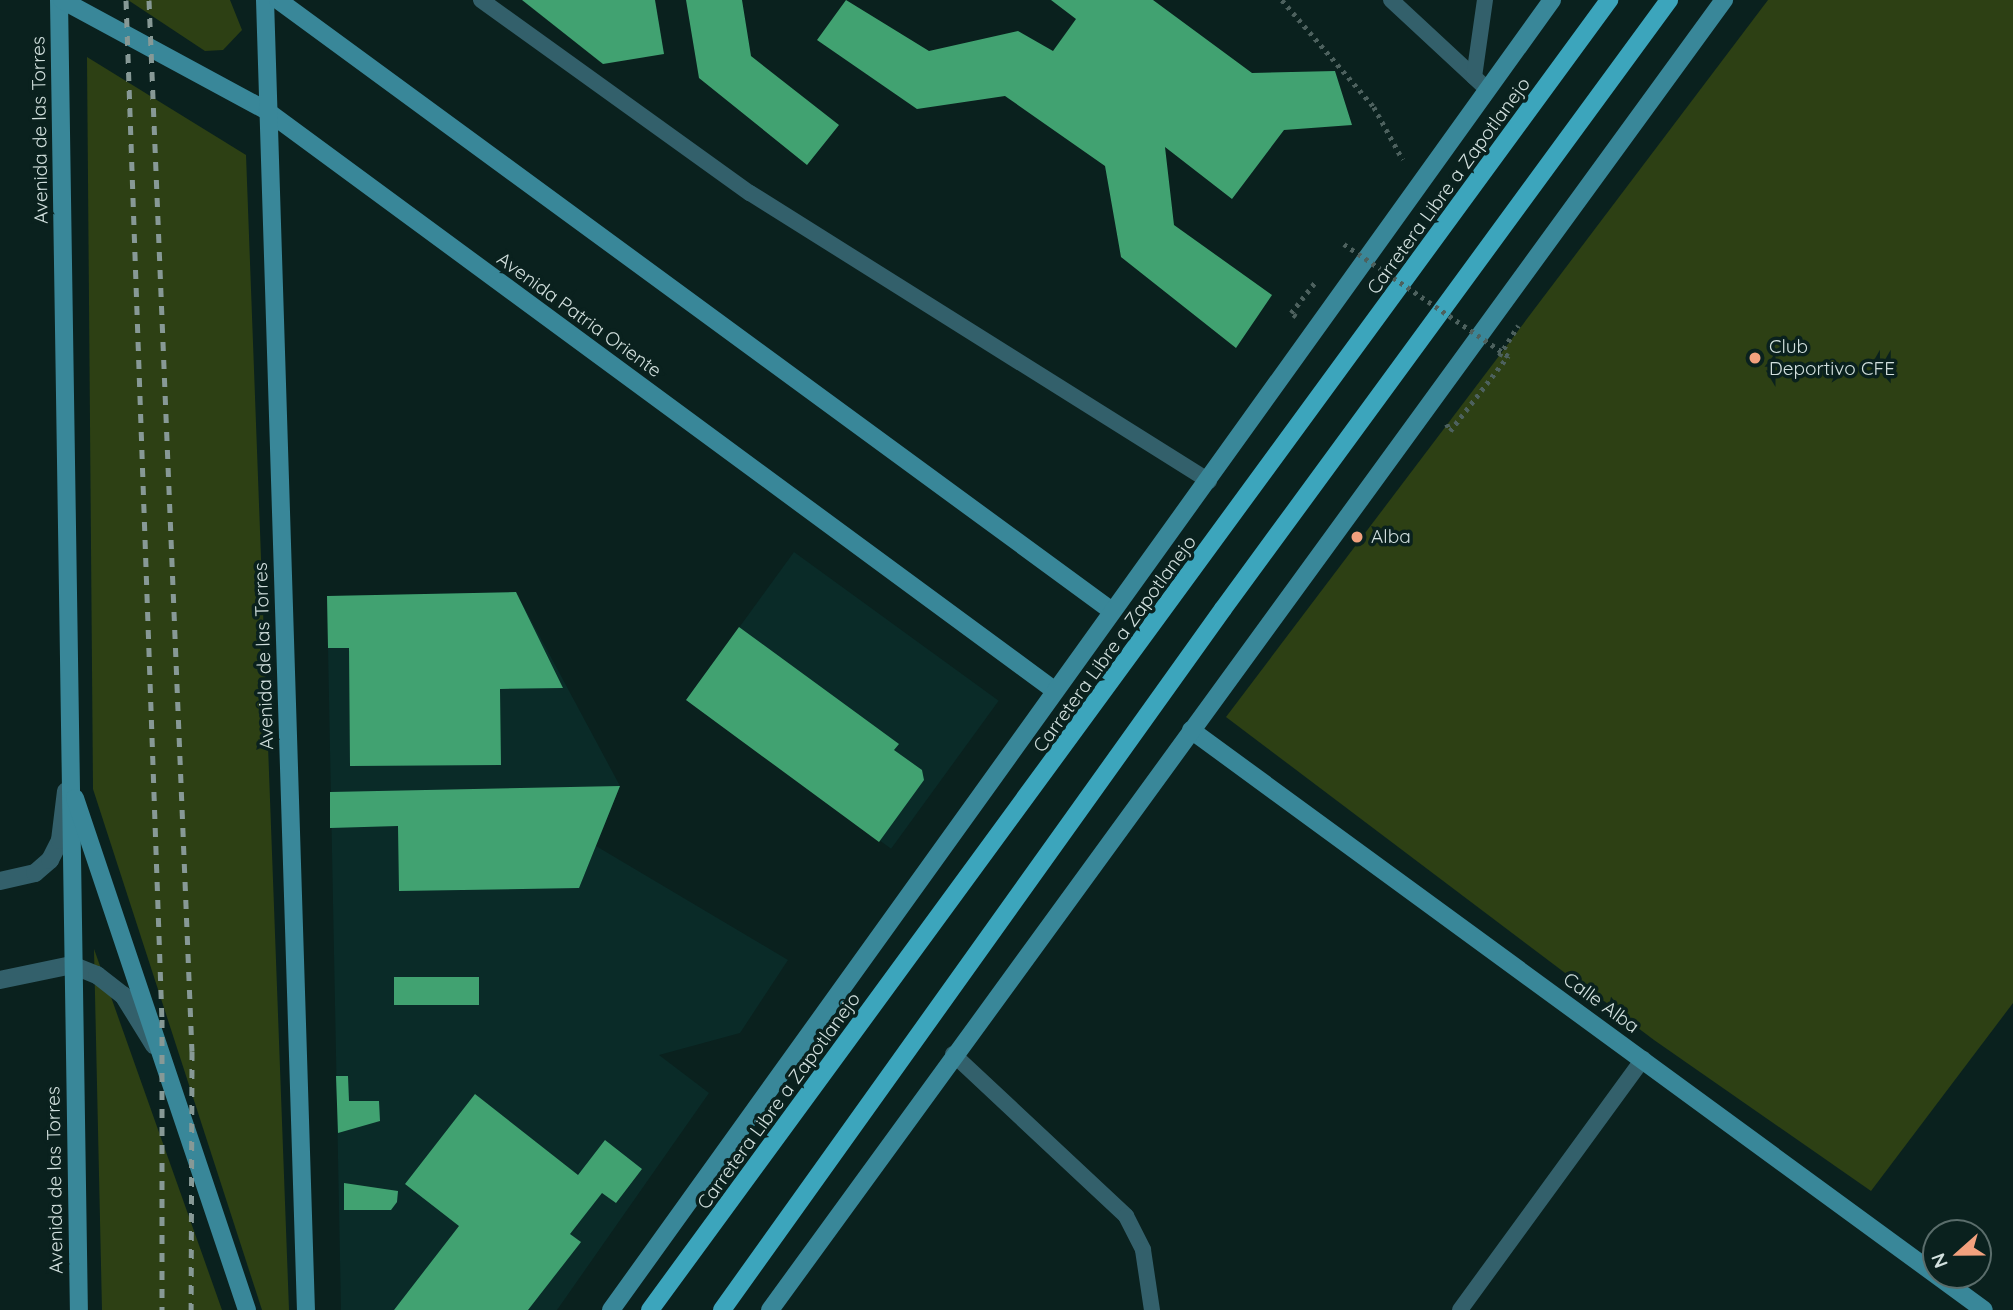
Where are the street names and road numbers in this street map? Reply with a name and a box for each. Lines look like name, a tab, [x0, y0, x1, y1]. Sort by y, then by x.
street label: Avenida de las Torres	[27, 36, 53, 224]
street label: Carretera Libre a Zapotlanejo	[1363, 73, 1535, 299]
street label: Avenida Patria Oriente	[492, 248, 666, 382]
street label: Carretera Libre a Zapotlanejo	[1029, 531, 1201, 757]
street label: Avenida de las Torres	[249, 562, 279, 750]
street label: Calle Alba	[1559, 968, 1643, 1038]
street label: Carretera Libre a Zapotlanejo	[693, 988, 865, 1214]
street label: Avenida de las Torres	[42, 1086, 68, 1274]

